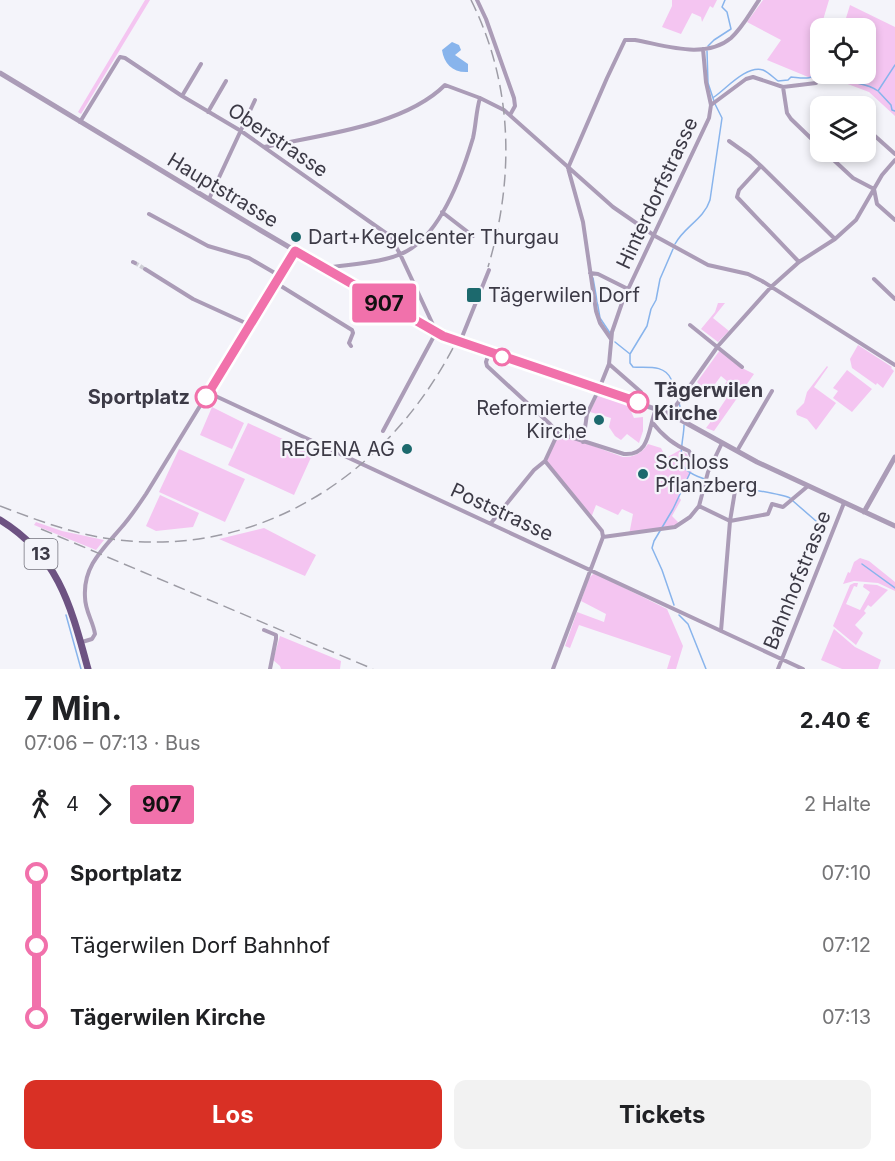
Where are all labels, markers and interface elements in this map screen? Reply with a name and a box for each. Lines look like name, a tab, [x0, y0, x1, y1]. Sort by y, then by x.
map controls	[810, 18, 876, 162]
button: locate	[810, 18, 876, 84]
button: layers	[810, 96, 876, 162]
street label: Oberstrasse	[223, 98, 333, 182]
street label: Hinterdorfstrasse	[611, 113, 703, 273]
street label: Hauptstrasse	[163, 147, 283, 233]
place label: Dart+Kegelcenter Thurgau	[308, 225, 559, 249]
marker: Dart+Kegelcenter Thurgau	[289, 230, 303, 244]
place label: Tägerwilen Dorf	[488, 283, 640, 307]
line badge: 907	[350, 284, 418, 322]
marker: Tägerwilen Dorf	[465, 286, 483, 304]
text: 907	[364, 291, 404, 316]
unlabelled marker	[493, 348, 511, 366]
place label: Tägerwilen Kirche	[654, 378, 763, 425]
place label: Sportplatz	[88, 385, 190, 409]
marker: Sportplatz	[195, 386, 217, 408]
marker: Tägerwilen Kirche	[627, 391, 649, 413]
place label: Reformierte Kirche	[476, 396, 587, 443]
marker: Reformierte Kirche	[592, 413, 606, 427]
place label: REGENA AG	[281, 437, 395, 461]
marker: REGENA AG	[400, 442, 414, 456]
place label: Schloss Pflanzberg	[655, 450, 757, 497]
marker: Schloss Pflanzberg	[636, 467, 650, 481]
street label: Poststrasse	[447, 478, 557, 546]
street label: Bahnhofstrasse	[758, 507, 836, 653]
road number: 13	[24, 539, 57, 569]
text: 7 Min.	[24, 688, 122, 728]
text: 2.40 €	[800, 707, 871, 733]
text: 07:06 – 07:13 · Bus	[24, 731, 201, 755]
icon: walk	[24, 788, 57, 821]
icon: forward	[88, 788, 121, 821]
text: 4	[66, 792, 79, 816]
text: 907	[142, 792, 182, 817]
text: 2 Halte	[804, 792, 871, 816]
text: Sportplatz	[70, 860, 182, 886]
text: 07:10	[822, 861, 871, 885]
text: Tägerwilen Dorf Bahnhof	[70, 932, 330, 958]
text: 07:12	[822, 933, 871, 957]
text: Tägerwilen Kirche	[70, 1004, 266, 1030]
text: 07:13	[822, 1005, 871, 1029]
button: Los	[24, 1080, 442, 1149]
button: Tickets	[454, 1080, 871, 1149]

